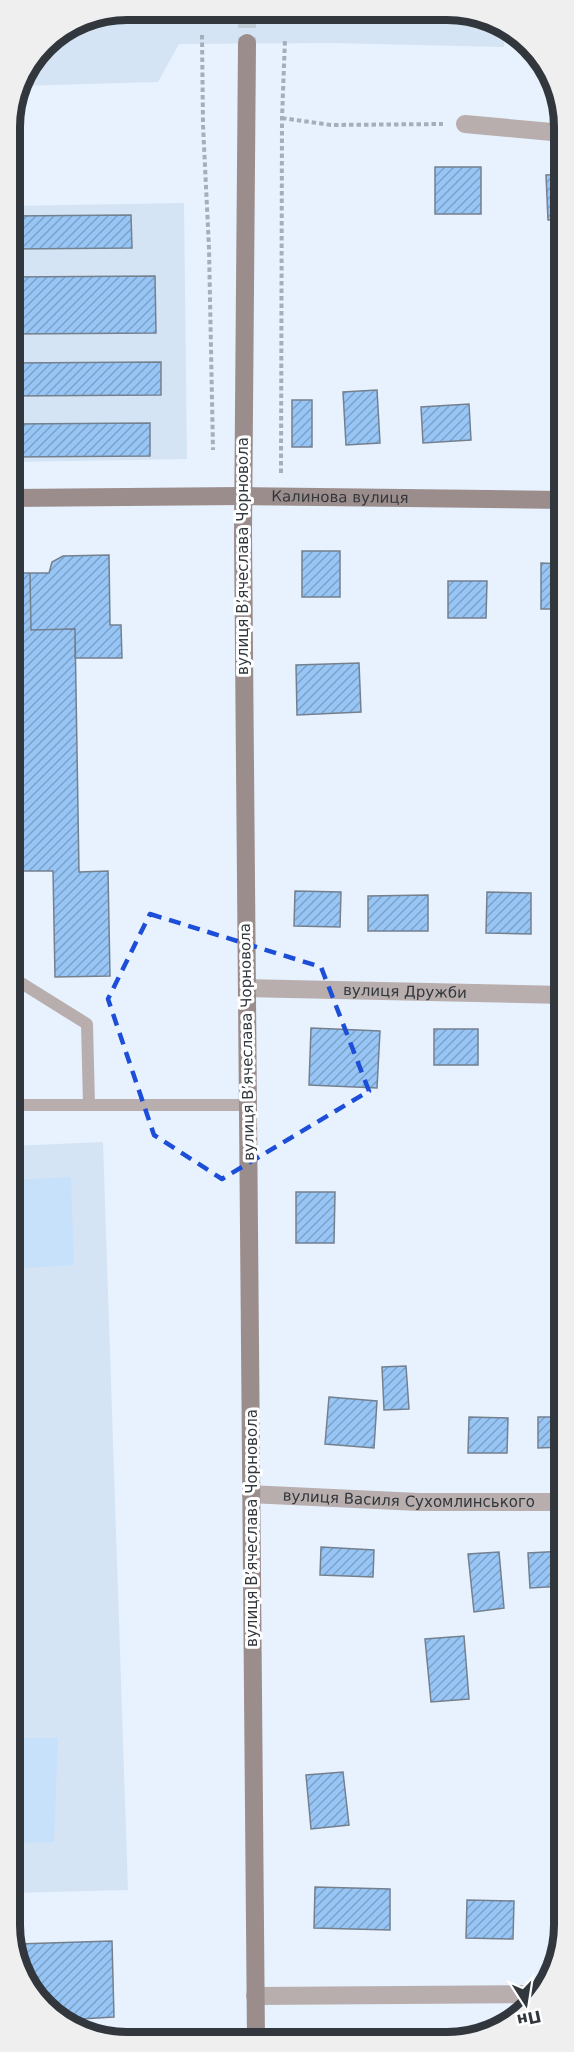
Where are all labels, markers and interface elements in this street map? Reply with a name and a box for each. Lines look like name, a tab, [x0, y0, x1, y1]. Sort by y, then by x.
street label: вулиця Вʼячеслава Чорновола	[234, 437, 252, 675]
street label: Калинова вулиця	[271, 487, 409, 507]
street label: вулиця Вʼячеслава Чорновола	[236, 923, 258, 1161]
street label: вулиця Дружби	[343, 981, 467, 1002]
street label: вулиця Вʼячеслава Чорновола	[243, 1409, 261, 1647]
street label: вулиця Василя Сухомлинського	[282, 1487, 535, 1511]
north arrow	[496, 1974, 556, 2034]
text: Пн	[515, 2006, 543, 2030]

